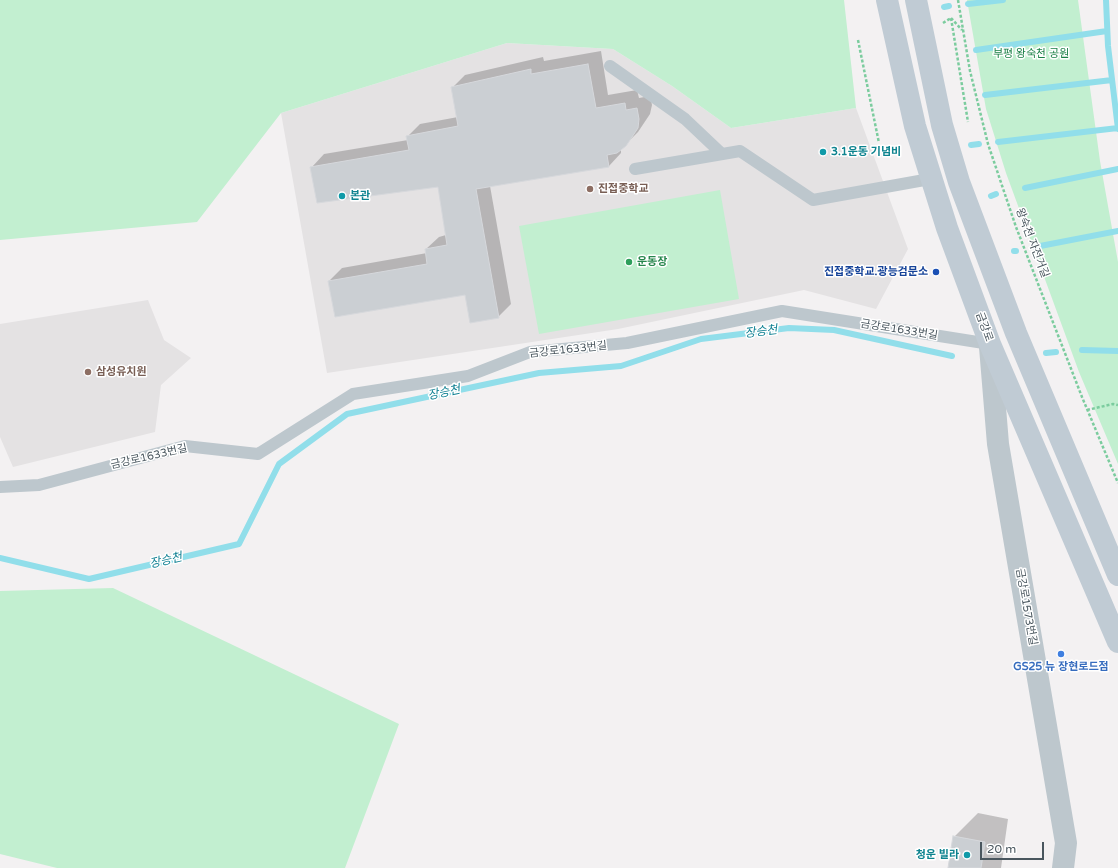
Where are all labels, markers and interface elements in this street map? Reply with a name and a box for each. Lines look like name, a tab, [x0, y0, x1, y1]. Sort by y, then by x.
park label: 부평 왕숙천 공원	[993, 47, 1069, 61]
place label: 3.1운동 기념비	[831, 145, 901, 159]
marker: 3.1운동 기념비	[818, 147, 828, 157]
place label: 진접중학교	[598, 182, 649, 196]
marker: 진접중학교	[585, 184, 595, 194]
place label: 본관	[350, 189, 370, 203]
marker: 본관	[337, 191, 347, 201]
street label: 왕숙천 자전거길	[1013, 206, 1051, 280]
place label: 운동장	[637, 255, 667, 269]
marker: 운동장	[624, 257, 634, 267]
place label: 진접중학교.광능검문소	[824, 265, 928, 279]
marker: 진접중학교.광능검문소	[931, 267, 941, 277]
street label: 금강로	[973, 310, 995, 344]
street label: 금강로1633번길	[859, 317, 939, 343]
water label: 장승천	[744, 323, 778, 341]
street label: 금강로1633번길	[528, 339, 608, 361]
place label: 삼성유치원	[96, 365, 147, 379]
marker: 삼성유치원	[83, 367, 93, 377]
water label: 장승천	[426, 383, 462, 403]
street label: 금강로1633번길	[109, 442, 189, 472]
water label: 장승천	[148, 550, 184, 572]
street label: 금강로1573번길	[1013, 567, 1039, 647]
marker: GS25 뉴 장현로드점	[1056, 649, 1066, 659]
place label: GS25 뉴 장현로드점	[1013, 660, 1109, 674]
scale bar	[982, 834, 1046, 860]
text: 20 m	[987, 842, 1016, 856]
place label: 청운 빌라	[916, 848, 959, 862]
marker: 청운 빌라	[962, 850, 972, 860]

